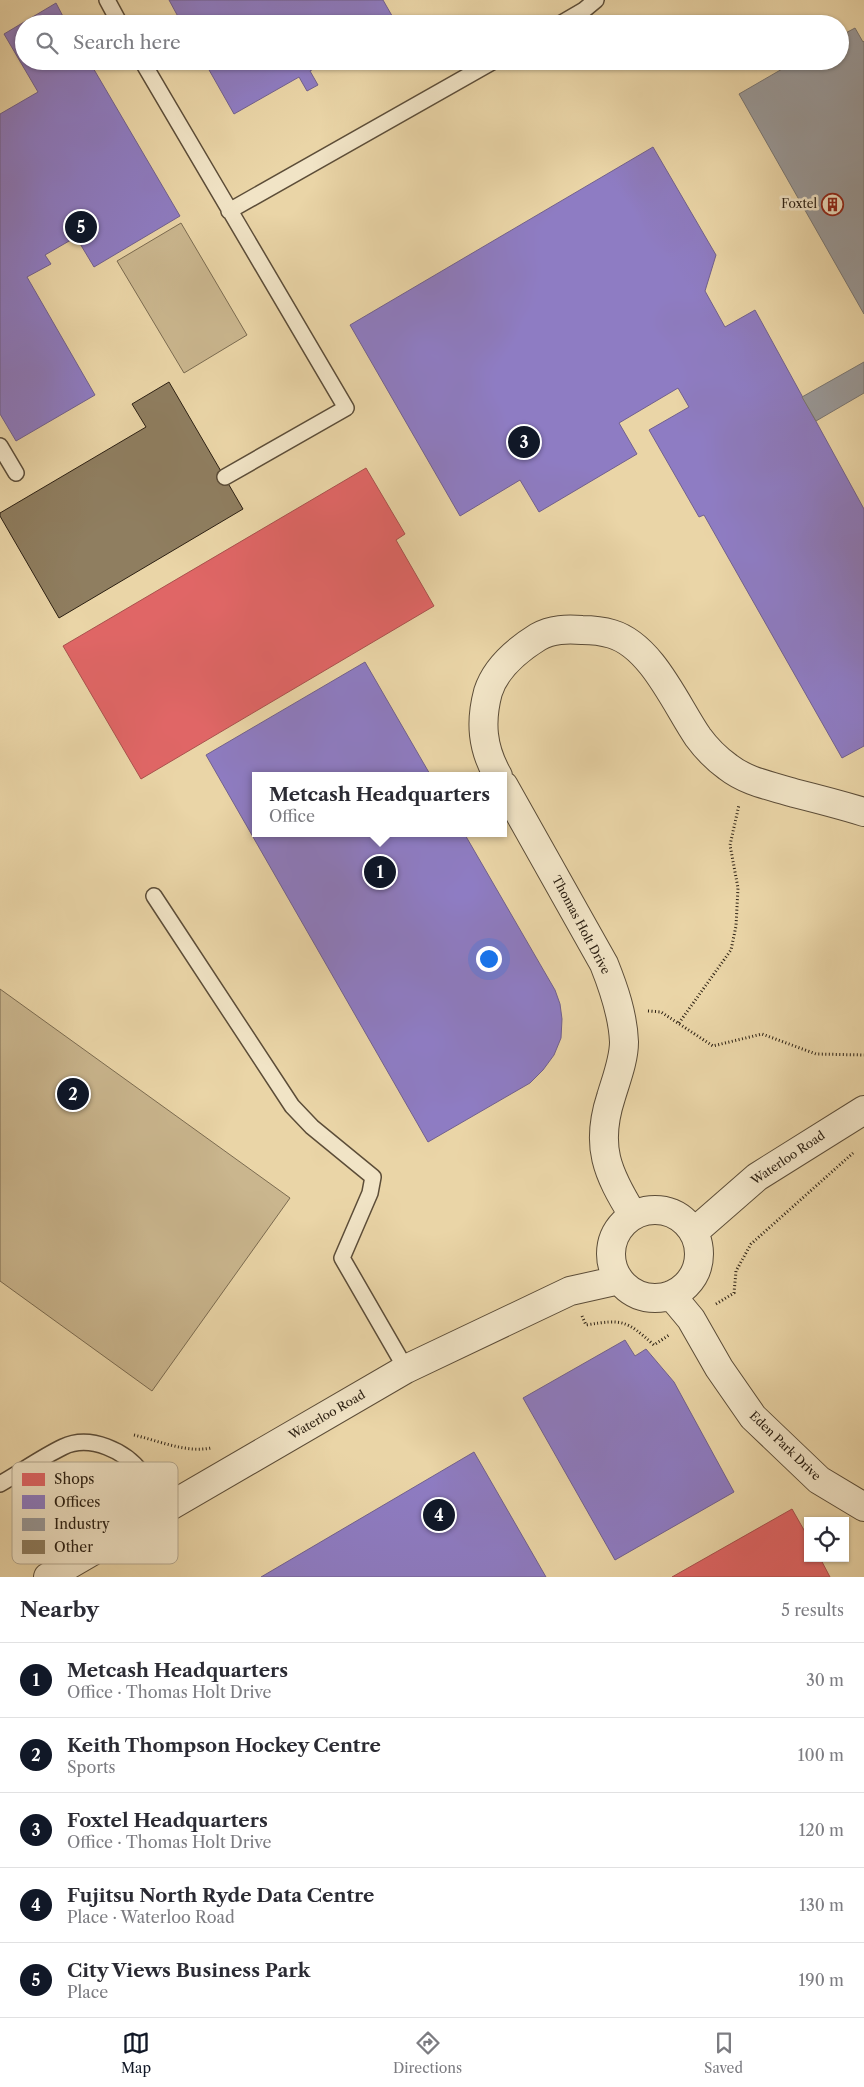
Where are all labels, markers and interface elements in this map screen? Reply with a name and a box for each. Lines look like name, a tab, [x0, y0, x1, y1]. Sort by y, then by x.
search box	[15, 15, 849, 70]
icon: search	[33, 29, 61, 57]
text: Search here	[73, 31, 181, 54]
building icon: Foxtel	[821, 192, 845, 216]
place label: Foxtel	[781, 196, 817, 211]
pin: 5	[65, 208, 97, 246]
pin: 3	[508, 423, 540, 461]
popup	[252, 772, 507, 837]
text: Metcash Headquarters	[269, 783, 490, 806]
text: Office	[269, 806, 315, 826]
pin: 1	[364, 853, 396, 891]
street label: Thomas Holt Drive	[549, 873, 614, 977]
your location	[476, 946, 502, 972]
pin: 2	[57, 1075, 89, 1113]
street label: Waterloo Road	[747, 1127, 828, 1188]
street label: Waterloo Road	[285, 1386, 368, 1443]
street label: Eden Park Drive	[747, 1408, 824, 1484]
legend	[12, 1462, 178, 1564]
text: Shops	[54, 1470, 94, 1488]
text: Offices	[54, 1493, 100, 1511]
pin: 4	[423, 1496, 455, 1534]
text: Industry	[54, 1515, 110, 1533]
map controls	[804, 1517, 849, 1562]
button: locate	[804, 1517, 849, 1562]
text: Other	[54, 1538, 93, 1556]
text: Nearby	[20, 1597, 99, 1622]
text: 5 results	[781, 1600, 844, 1620]
text: Metcash Headquarters	[67, 1659, 288, 1682]
text: 1	[32, 1670, 40, 1690]
text: 30 m	[806, 1670, 844, 1690]
text: Office · Thomas Holt Drive	[67, 1682, 271, 1702]
text: Keith Thompson Hockey Centre	[67, 1734, 381, 1757]
text: 2	[31, 1745, 41, 1765]
text: 100 m	[798, 1745, 844, 1765]
text: Sports	[67, 1757, 116, 1777]
text: Foxtel Headquarters	[67, 1809, 268, 1832]
text: 3	[31, 1820, 41, 1840]
text: 120 m	[799, 1820, 844, 1840]
text: Office · Thomas Holt Drive	[67, 1832, 271, 1852]
text: Fujitsu North Ryde Data Centre	[67, 1884, 374, 1907]
text: 4	[31, 1895, 41, 1915]
text: 130 m	[799, 1895, 844, 1915]
text: Place · Waterloo Road	[67, 1907, 235, 1927]
text: City Views Business Park	[67, 1959, 310, 1982]
text: 5	[32, 1970, 40, 1990]
text: 190 m	[799, 1970, 844, 1990]
text: Place	[67, 1982, 108, 2002]
tab: Map	[121, 2029, 151, 2077]
tab: Directions	[393, 2029, 462, 2077]
tab: Saved	[704, 2029, 743, 2077]

